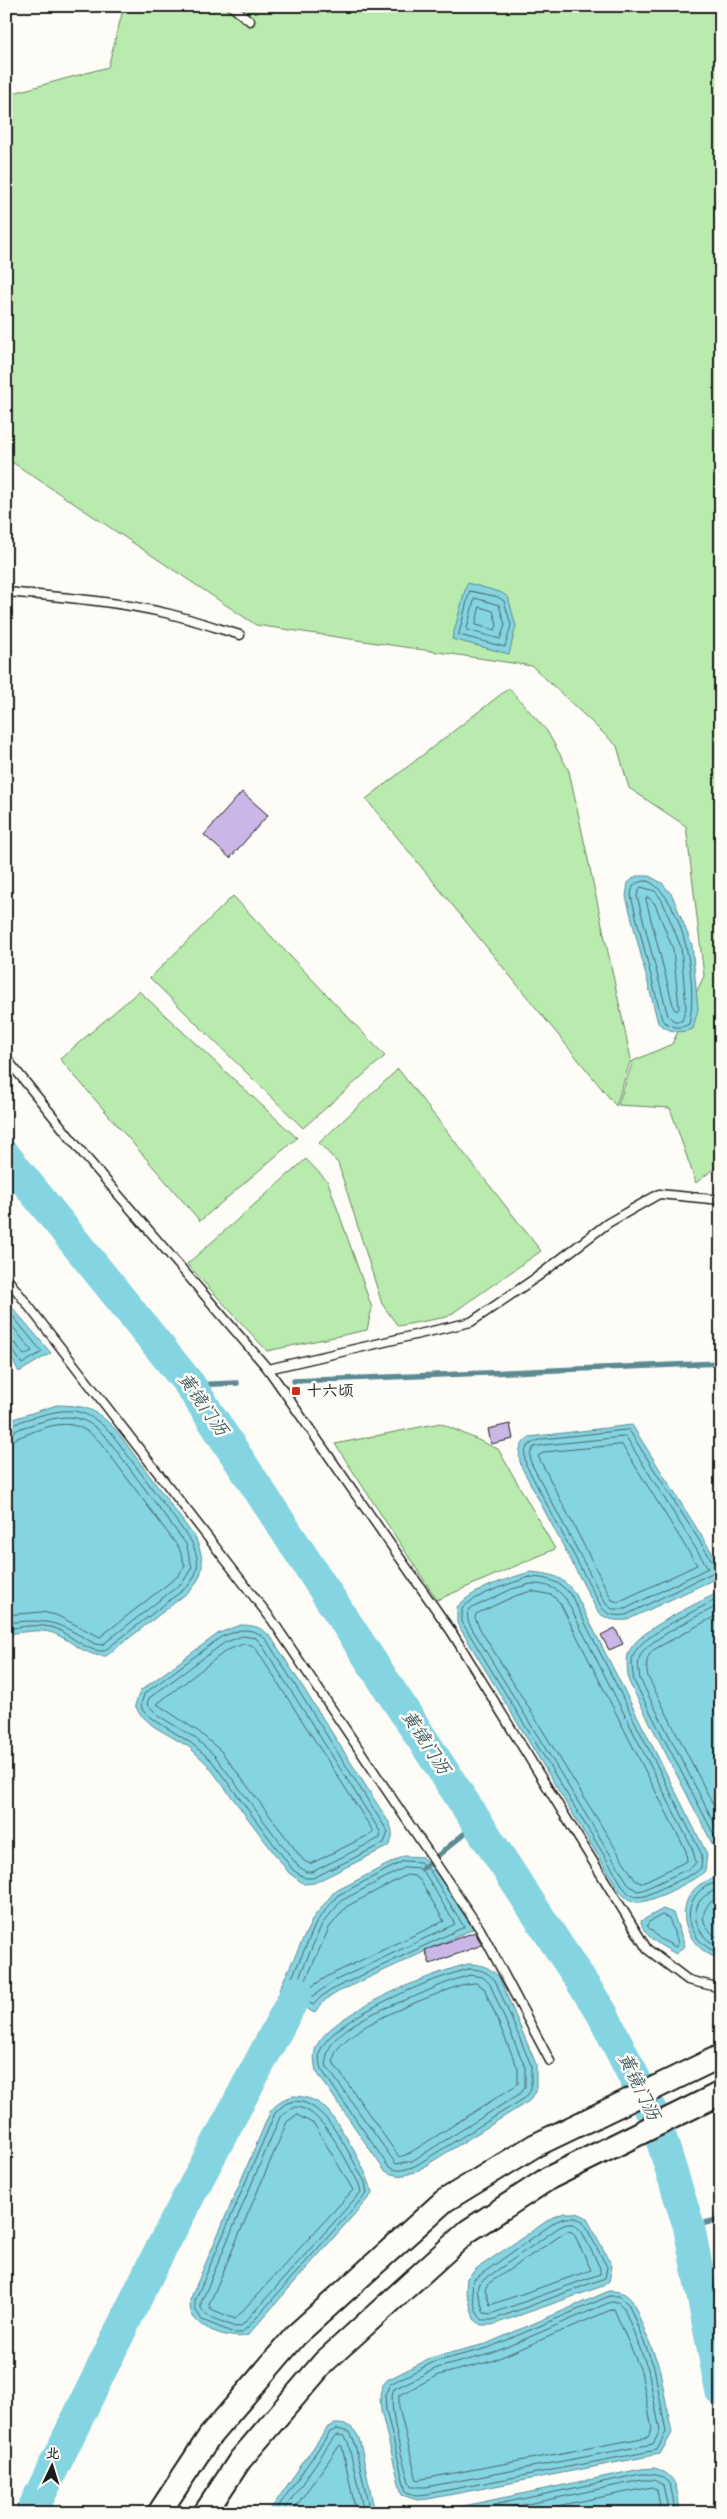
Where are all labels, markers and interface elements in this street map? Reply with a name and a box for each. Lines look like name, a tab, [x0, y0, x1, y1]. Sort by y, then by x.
water label: 黄镜门沥	[169, 1367, 236, 1444]
place label: 十六顷	[306, 1379, 354, 1404]
marker: 十六顷	[290, 1385, 302, 1397]
water label: 黄镜门沥	[393, 1705, 458, 1783]
water label: 黄镜门沥	[609, 2048, 668, 2128]
north arrow	[28, 2442, 78, 2492]
text: 北	[45, 2443, 61, 2465]

